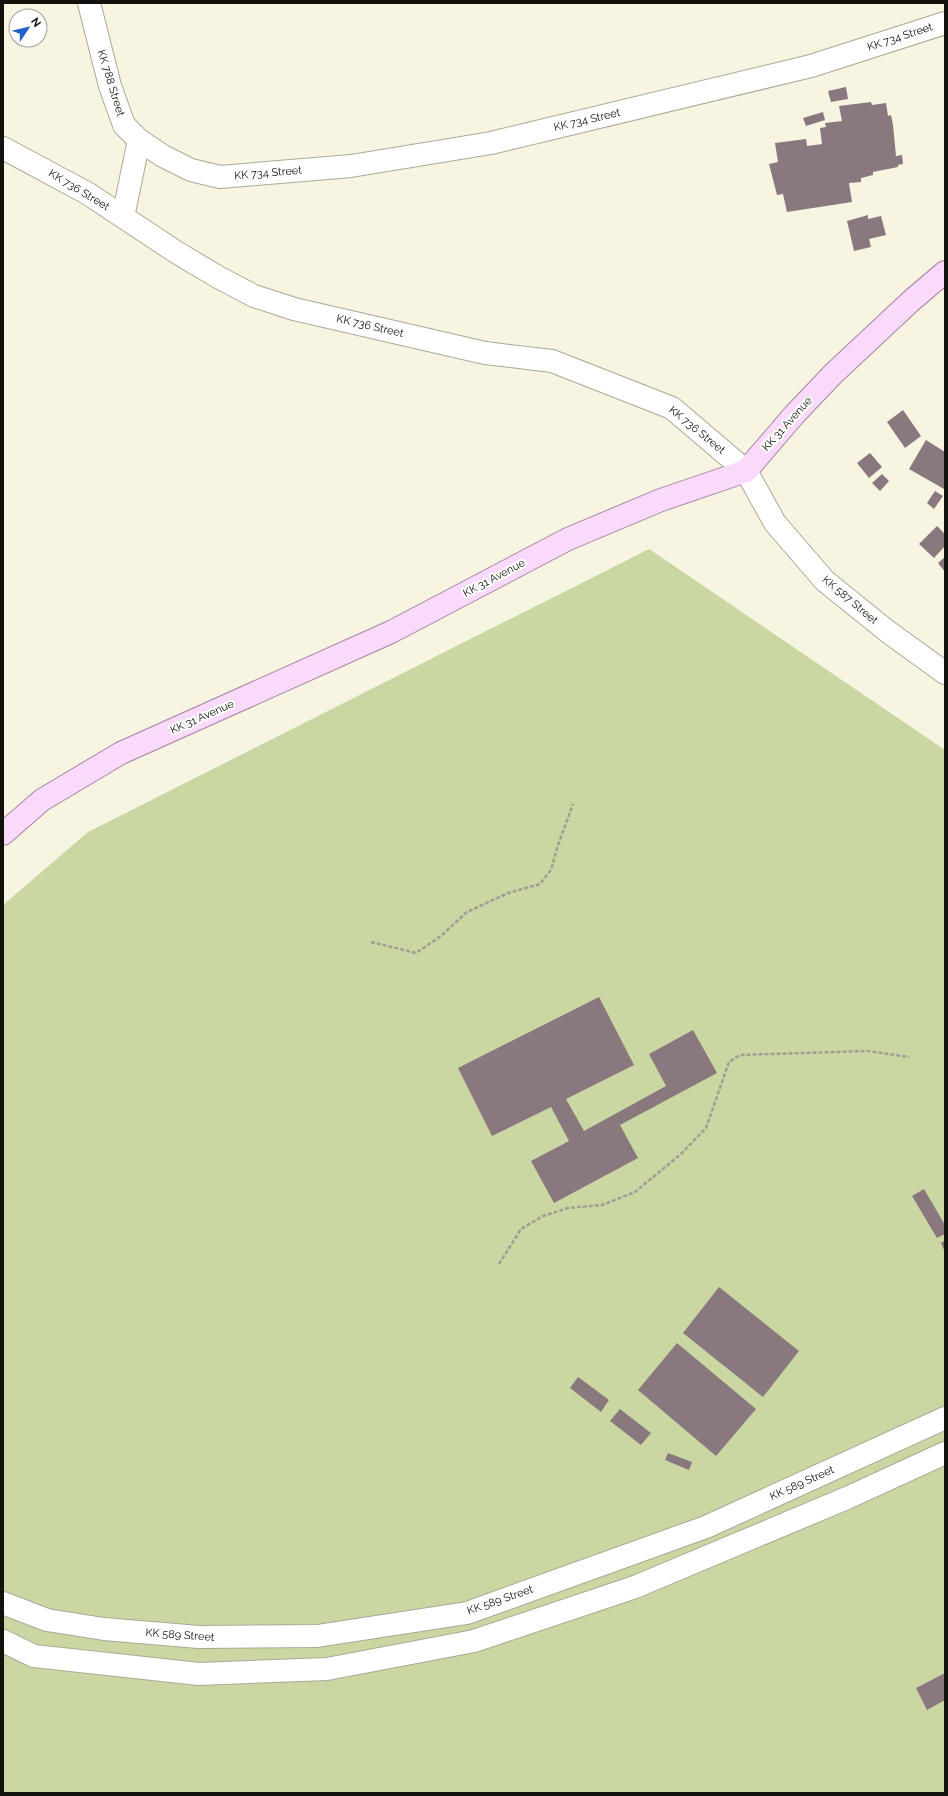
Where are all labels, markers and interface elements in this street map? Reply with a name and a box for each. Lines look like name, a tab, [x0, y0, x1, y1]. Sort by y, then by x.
north arrow	[8, 8, 48, 48]
text: N	[28, 15, 44, 30]
street label: KK 734 Street	[866, 20, 935, 54]
street label: KK 788 Street	[95, 48, 127, 118]
street label: KK 734 Street	[552, 106, 622, 134]
street label: KK 734 Street	[234, 164, 303, 182]
street label: KK 736 Street	[46, 167, 112, 213]
street label: KK 736 Street	[335, 312, 405, 340]
street label: KK 31 Avenue	[759, 394, 815, 454]
street label: KK 736 Street	[666, 403, 728, 457]
street label: KK 31 Avenue	[461, 556, 528, 600]
street label: KK 587 Street	[820, 573, 881, 627]
street label: KK 31 Avenue	[168, 697, 236, 737]
street label: KK 589 Street	[768, 1463, 836, 1503]
street label: KK 589 Street	[465, 1583, 535, 1617]
street label: KK 589 Street	[145, 1626, 215, 1644]

